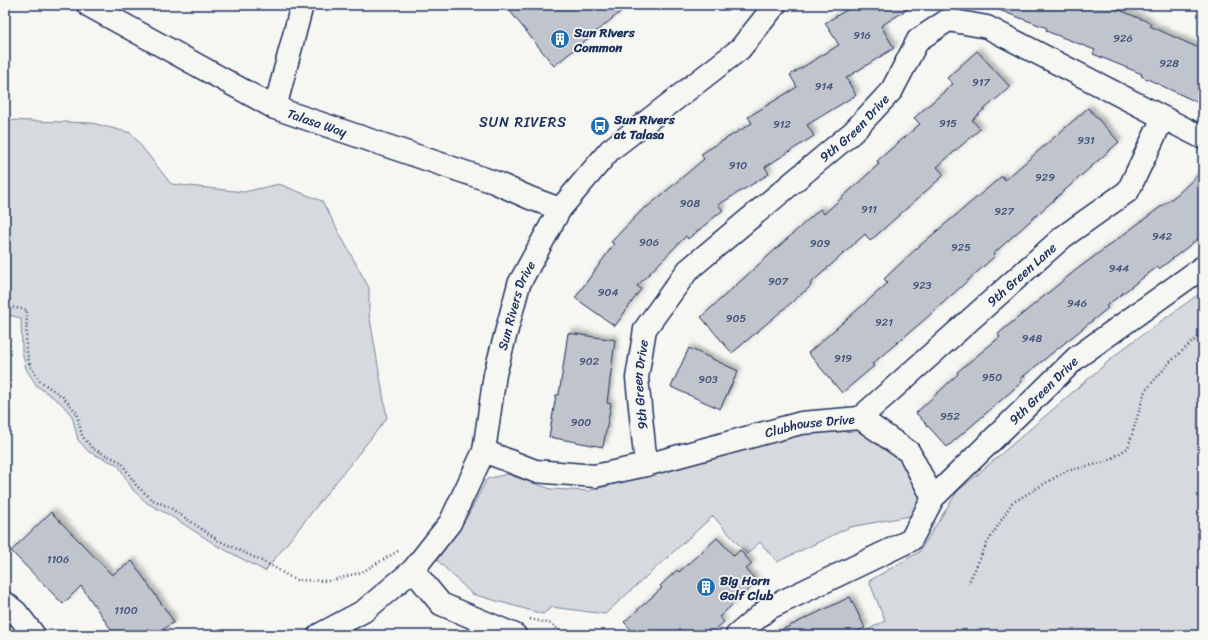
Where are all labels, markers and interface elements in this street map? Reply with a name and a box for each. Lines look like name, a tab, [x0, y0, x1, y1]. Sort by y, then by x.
place label: Sun Rivers Common	[573, 21, 636, 59]
house number: 916	[853, 26, 871, 45]
building icon: Sun Rivers Common	[549, 28, 571, 50]
house number: 926	[1113, 29, 1133, 48]
house number: 928	[1159, 54, 1179, 73]
house number: 917	[972, 73, 991, 92]
house number: 914	[815, 77, 833, 96]
street label: 9th Green Drive	[814, 88, 895, 168]
street label: Talasa Way	[284, 102, 350, 144]
place label: Sun Rivers at Talasa	[613, 108, 676, 146]
district label: SUN RIVERS	[479, 110, 567, 135]
house number: 915	[939, 114, 957, 133]
bus stop icon: Sun Rivers at Talasa	[589, 115, 611, 137]
house number: 912	[773, 115, 792, 134]
house number: 931	[1077, 131, 1095, 150]
house number: 910	[729, 156, 747, 175]
house number: 929	[1035, 168, 1055, 187]
house number: 908	[680, 194, 701, 213]
house number: 911	[861, 200, 877, 219]
house number: 927	[994, 202, 1014, 221]
house number: 942	[1152, 227, 1173, 246]
house number: 906	[639, 233, 659, 252]
house number: 909	[810, 234, 830, 253]
street label: 9th Green Lane	[981, 237, 1062, 312]
house number: 925	[951, 238, 971, 257]
street label: Sun Rivers Drive	[491, 256, 542, 353]
house number: 944	[1109, 259, 1129, 278]
house number: 907	[768, 272, 789, 291]
house number: 923	[912, 276, 932, 295]
house number: 904	[598, 283, 618, 302]
house number: 946	[1067, 294, 1087, 313]
house number: 905	[726, 309, 746, 328]
house number: 921	[875, 313, 893, 332]
house number: 948	[1022, 329, 1042, 348]
street label: 9th Green Drive	[626, 338, 655, 431]
house number: 919	[834, 349, 852, 368]
street label: 9th Green Drive	[1003, 350, 1084, 430]
house number: 902	[579, 352, 600, 371]
house number: 950	[982, 368, 1002, 387]
house number: 903	[698, 370, 718, 389]
street label: Clubhouse Drive	[762, 407, 856, 444]
house number: 952	[940, 407, 961, 426]
house number: 900	[571, 413, 591, 432]
house number: 1106	[47, 550, 69, 569]
place label: Big Horn Golf Club	[719, 569, 774, 607]
building icon: Big Horn Golf Club	[695, 576, 717, 598]
house number: 1100	[114, 601, 138, 620]

